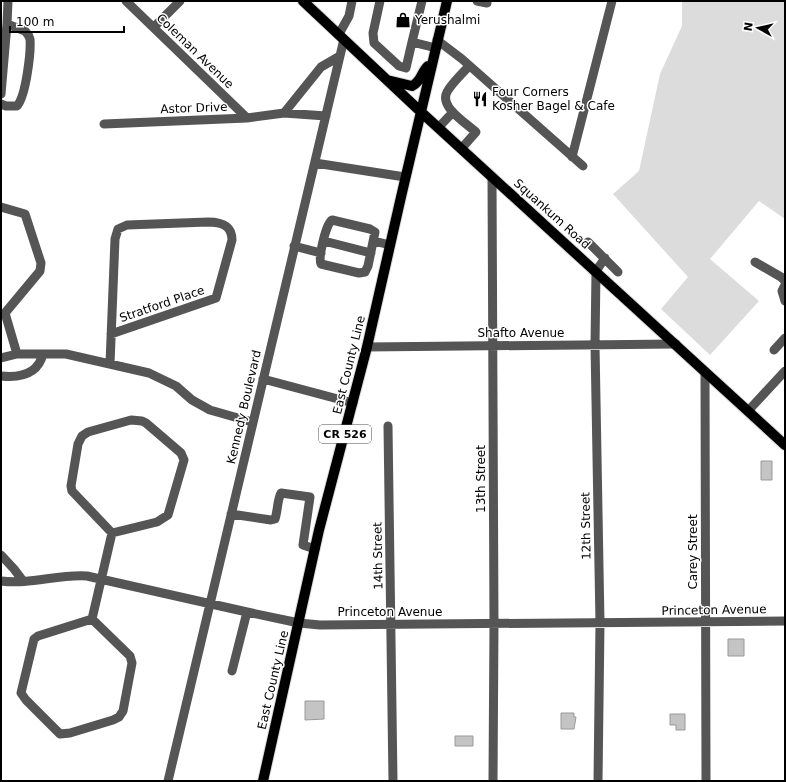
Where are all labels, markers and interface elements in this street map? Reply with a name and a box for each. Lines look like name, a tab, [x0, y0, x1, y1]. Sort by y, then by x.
scale bar	[10, 8, 124, 34]
north arrow	[738, 8, 778, 48]
street label: Coleman Avenue	[154, 11, 236, 91]
shop icon: Yerushalmi	[394, 11, 412, 29]
place label: Yerushalmi	[414, 13, 480, 27]
text: 100 m	[16, 15, 54, 29]
text: N	[742, 21, 756, 32]
place label: Four Corners Kosher Bagel & Cafe	[492, 85, 615, 113]
restaurant icon: Four Corners Kosher Bagel & Cafe	[471, 90, 489, 108]
street label: Astor Drive	[160, 100, 228, 116]
street label: Squankum Road	[511, 176, 593, 252]
street label: Stratford Place	[118, 283, 206, 325]
street label: East County Line	[330, 314, 368, 416]
street label: Shafto Avenue	[477, 326, 565, 340]
street label: Kennedy Boulevard	[224, 349, 264, 465]
road number: CR 526	[319, 425, 371, 443]
street label: 13th Street	[474, 445, 488, 513]
street label: 12th Street	[578, 492, 594, 560]
street label: Carey Street	[686, 514, 700, 590]
street label: 14th Street	[370, 522, 386, 590]
street label: Princeton Avenue	[661, 602, 767, 618]
street label: Princeton Avenue	[338, 605, 442, 619]
street label: East County Line	[255, 629, 291, 731]

